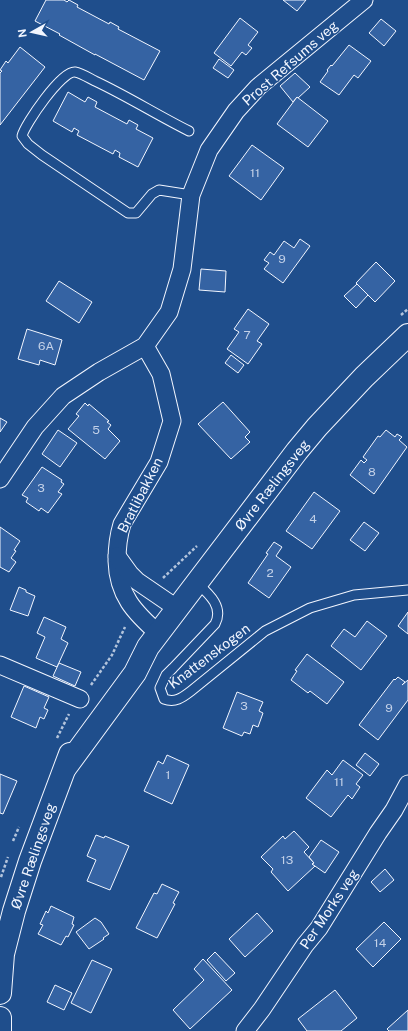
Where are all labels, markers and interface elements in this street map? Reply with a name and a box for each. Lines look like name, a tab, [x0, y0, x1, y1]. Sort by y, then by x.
north arrow	[12, 12, 52, 52]
street label: Prost Refsums veg	[239, 17, 341, 109]
text: N	[16, 28, 29, 38]
house number: 11	[250, 166, 260, 180]
house number: 9	[278, 252, 286, 266]
house number: 7	[243, 328, 251, 342]
house number: 6A	[38, 339, 54, 353]
house number: 5	[92, 423, 100, 437]
street label: Øvre Rælingsveg	[231, 436, 313, 534]
street label: Bratlibakken	[114, 455, 166, 535]
house number: 8	[368, 465, 376, 479]
house number: 3	[37, 481, 45, 495]
house number: 4	[309, 512, 317, 526]
house number: 2	[266, 566, 274, 580]
street label: Knattenskogen	[165, 620, 253, 692]
house number: 3	[240, 699, 248, 713]
house number: 9	[385, 701, 393, 715]
house number: 1	[166, 768, 170, 782]
house number: 11	[334, 775, 344, 789]
street label: Øvre Rælingsveg	[7, 801, 59, 911]
house number: 13	[281, 853, 293, 867]
street label: Per Morks veg	[296, 866, 362, 952]
house number: 14	[374, 936, 387, 950]

